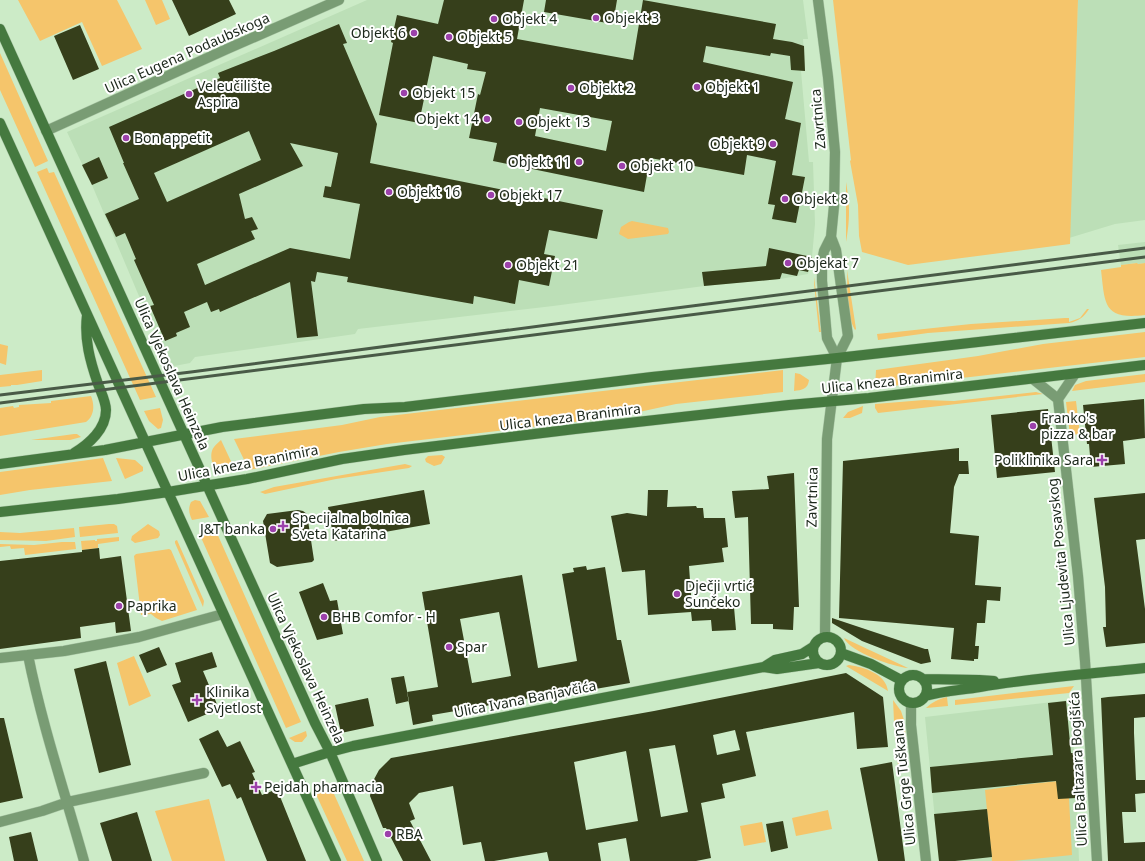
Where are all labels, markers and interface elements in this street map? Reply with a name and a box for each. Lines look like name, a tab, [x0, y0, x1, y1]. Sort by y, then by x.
street label: Ulica Eugena Podaubskoga	[101, 8, 272, 98]
place label: Objekt 3	[604, 8, 659, 27]
place label: Objekt 4	[502, 9, 557, 28]
marker: Objekt 3	[591, 13, 601, 23]
marker: Objekt 4	[489, 14, 499, 24]
place label: Objekt 6	[351, 23, 406, 42]
place label: Objekt 5	[457, 27, 512, 46]
marker: Objekt 6	[409, 28, 419, 38]
marker: Objekt 5	[444, 32, 454, 42]
place label: Veleučilište Aspira	[197, 76, 270, 111]
place label: Objekt 1	[705, 77, 760, 96]
place label: Objekt 2	[579, 78, 634, 97]
marker: Objekt 1	[692, 82, 702, 92]
place label: Objekt 15	[412, 83, 475, 102]
marker: Objekt 2	[566, 83, 576, 93]
marker: Objekt 15	[399, 88, 409, 98]
street label: Zavrtnica	[805, 88, 830, 150]
marker: Veleučilište Aspira	[184, 89, 194, 99]
place label: Objekt 14	[416, 109, 479, 128]
place label: Objekt 13	[527, 112, 590, 131]
marker: Objekt 14	[482, 114, 492, 124]
marker: Objekt 13	[514, 117, 524, 127]
place label: Bon appetit	[134, 128, 211, 147]
marker: Bon appetit	[121, 133, 131, 143]
place label: Objekt 9	[710, 134, 765, 153]
marker: Objekt 9	[768, 139, 778, 149]
place label: Objekt 11	[508, 152, 571, 171]
place label: Objekt 10	[630, 156, 693, 175]
marker: Objekt 11	[574, 157, 584, 167]
marker: Objekt 10	[617, 161, 627, 171]
place label: Objekt 16	[397, 182, 460, 201]
place label: Objekt 17	[499, 185, 562, 204]
marker: Objekt 16	[384, 187, 394, 197]
place label: Objekt 8	[793, 189, 848, 208]
marker: Objekt 17	[486, 190, 496, 200]
marker: Objekt 8	[780, 194, 790, 204]
place label: Objekat 7	[796, 253, 859, 272]
place label: Objekt 21	[516, 255, 579, 274]
marker: Objekat 7	[783, 258, 793, 268]
marker: Objekt 21	[503, 260, 513, 270]
street label: Ulica Vjekoslava Heinzela	[130, 295, 215, 453]
street label: Ulica kneza Branimira	[820, 364, 964, 397]
street label: Ulica kneza Branimira	[498, 398, 642, 435]
place label: Franko's pizza & bar	[1041, 408, 1114, 443]
marker: Franko's pizza & bar	[1028, 421, 1038, 431]
street label: Ulica kneza Branimira	[176, 440, 320, 485]
place label: Poliklinika Sara	[994, 450, 1093, 469]
marker: Poliklinika Sara	[1096, 454, 1108, 466]
street label: Zavrtnica	[801, 467, 822, 527]
street label: Ulica Ljudevita Posavskog	[1042, 477, 1079, 647]
place label: Specijalna bolnica Sveta Katarina	[292, 508, 409, 543]
place label: J&T banka	[198, 519, 265, 538]
marker: Specijalna bolnica Sveta Katarina	[277, 520, 289, 532]
marker: J&T banka	[268, 524, 278, 534]
place label: Dječji vrtić Sunčeko	[685, 576, 753, 611]
street label: Ulica Vjekoslava Heinzela	[263, 589, 350, 746]
marker: Dječji vrtić Sunčeko	[672, 589, 682, 599]
place label: Paprika	[127, 596, 177, 615]
marker: Paprika	[114, 601, 124, 611]
place label: BHB Comfor - H	[332, 607, 436, 626]
marker: BHB Comfor - H	[319, 612, 329, 622]
place label: Spar	[457, 637, 487, 656]
marker: Spar	[444, 642, 454, 652]
street label: Ulica Ivana Banjavčića	[452, 675, 598, 722]
place label: Klinika Svjetlost	[206, 682, 261, 717]
street label: Ulica Baltazara Bogišića	[1064, 691, 1091, 847]
marker: Klinika Svjetlost	[191, 694, 203, 706]
street label: Ulica Grge Tuškana	[887, 719, 920, 847]
place label: Pejdah pharmacia	[264, 777, 383, 796]
marker: Pejdah pharmacia	[251, 782, 261, 792]
place label: RBA	[396, 824, 423, 843]
marker: RBA	[383, 829, 393, 839]

